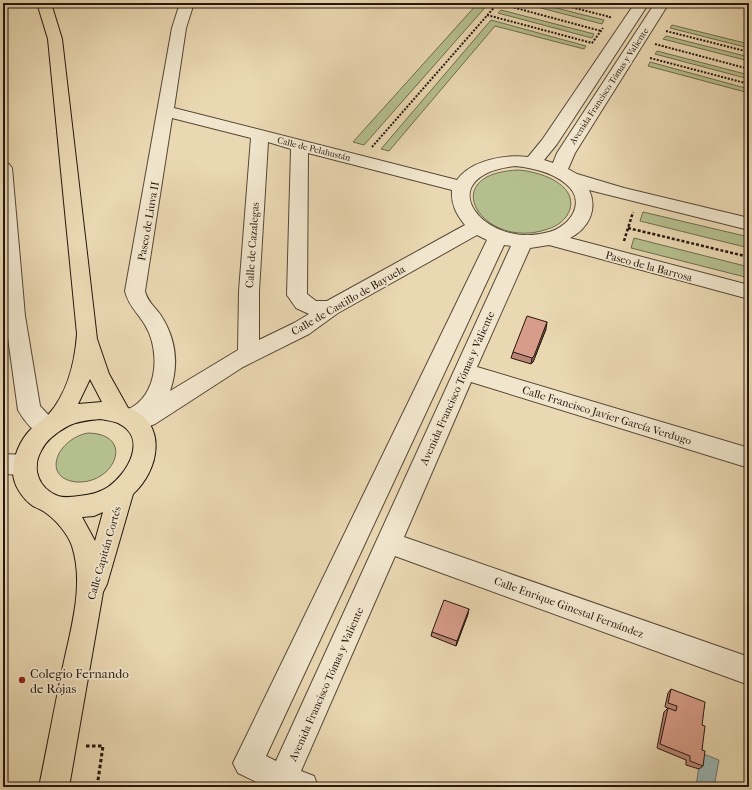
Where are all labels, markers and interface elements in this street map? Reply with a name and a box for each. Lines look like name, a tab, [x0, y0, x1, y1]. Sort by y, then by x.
street label: Avenida Francisco Tómas y Valiente	[567, 25, 651, 147]
street label: Calle de Pelahustán	[276, 135, 352, 163]
street label: Paseo de Liuva II	[135, 180, 162, 262]
street label: Calle de Cazalegas	[243, 202, 262, 288]
street label: Paseo de la Barrosa	[604, 249, 695, 285]
street label: Calle de Castillo de Bayuela	[289, 262, 408, 338]
street label: Avenida Francisco Tómas y Valiente	[417, 309, 498, 468]
street label: Calle Francisco Javier García Verdugo	[521, 383, 693, 448]
street label: Calle Capitán Cortés	[85, 505, 124, 601]
street label: Calle Enrique Ginestal Fernández	[492, 574, 646, 641]
street label: Avenida Francisco Tómas y Valiente	[286, 605, 367, 764]
place label: Colegio Fernando de Rojas	[30, 666, 129, 696]
marker: Colegio Fernando de Rojas	[17, 675, 27, 685]

